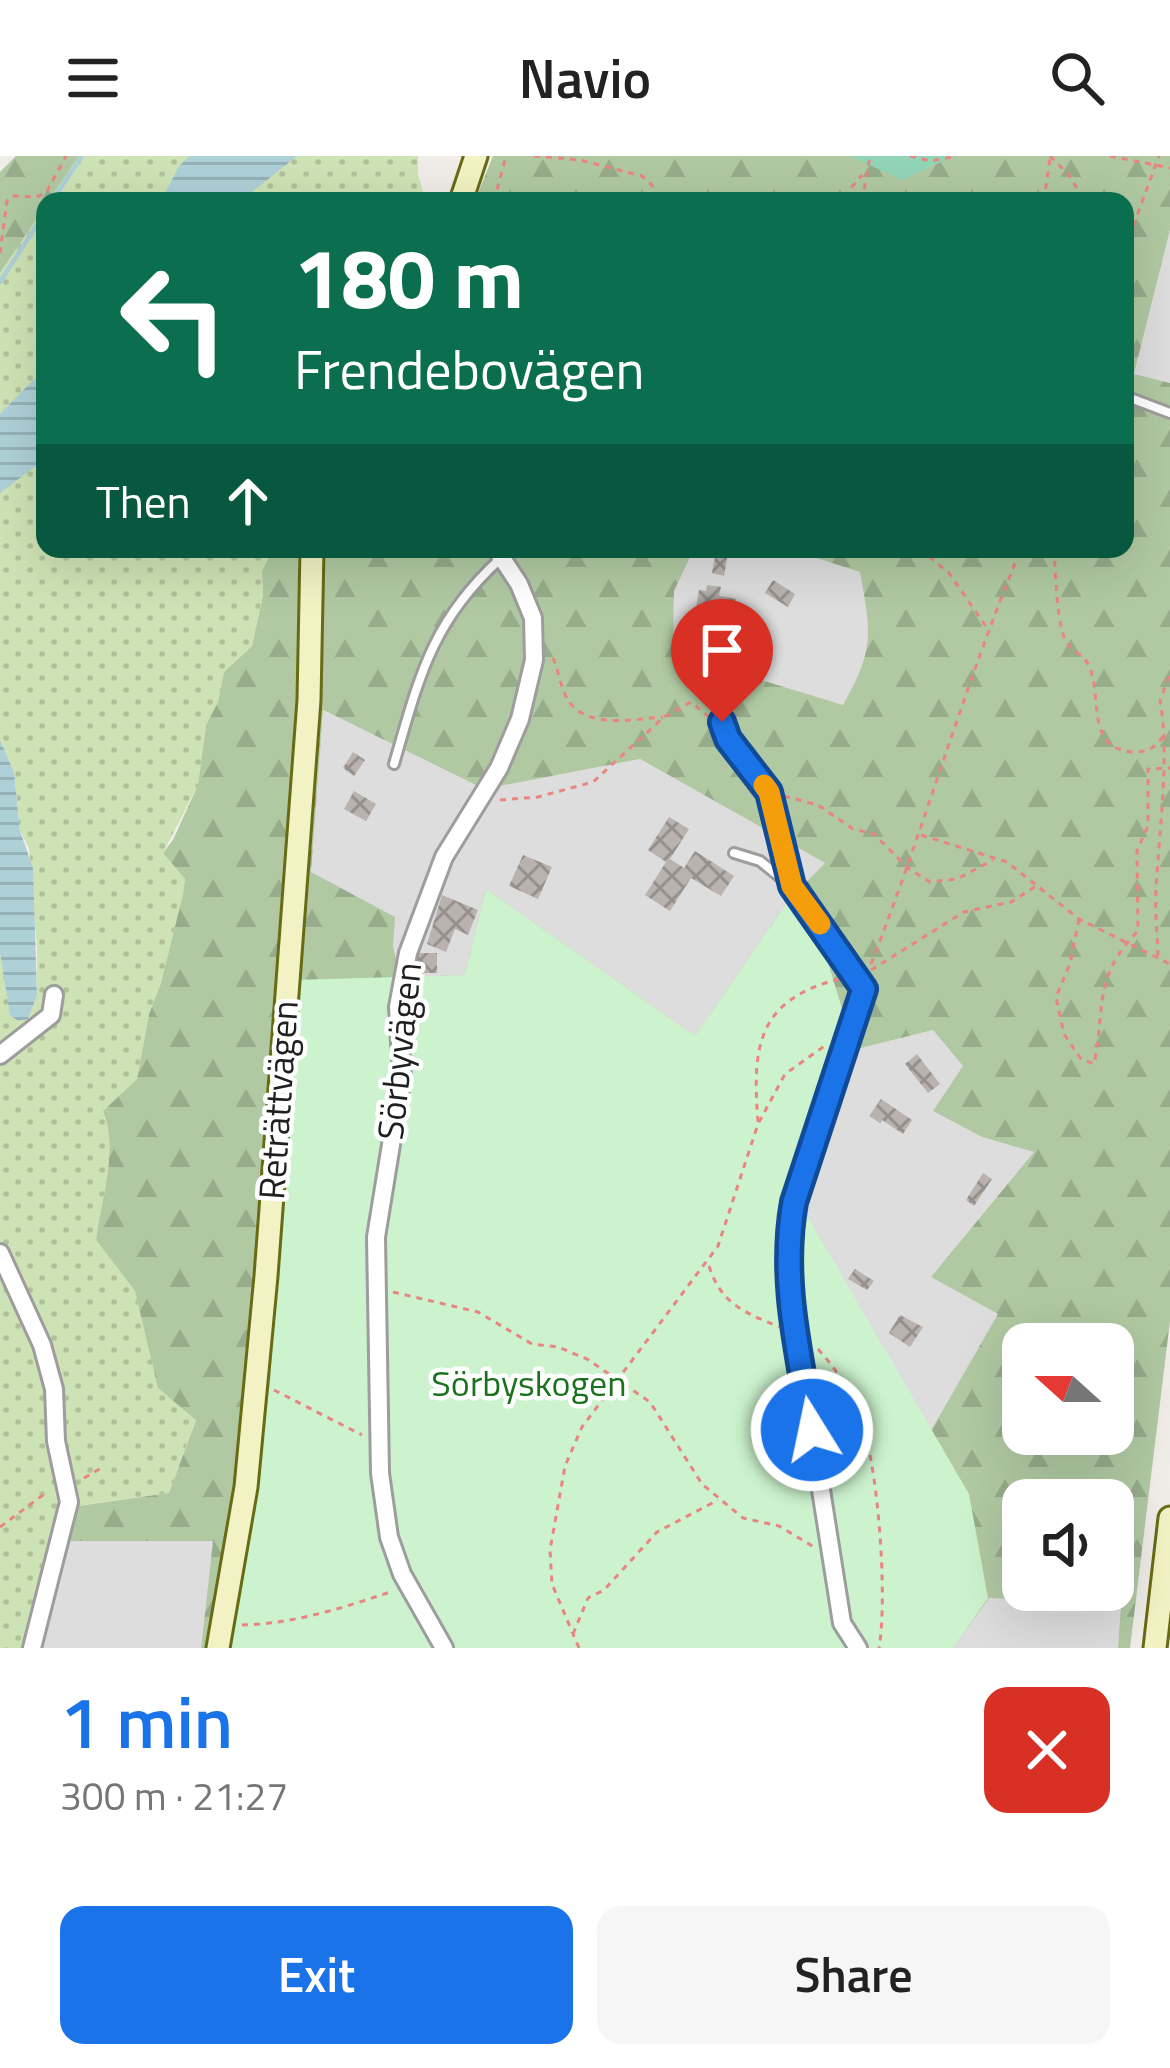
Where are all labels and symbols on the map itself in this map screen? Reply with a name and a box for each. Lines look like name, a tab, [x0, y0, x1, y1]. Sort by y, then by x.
pin	[671, 599, 773, 722]
street label: Sörbyvägen	[362, 960, 435, 1142]
street label: Reträttvägen	[243, 999, 312, 1201]
north arrow	[1002, 1323, 1134, 1455]
park label: Sörbyskogen	[431, 1355, 627, 1410]
position arrow	[749, 1367, 875, 1493]

